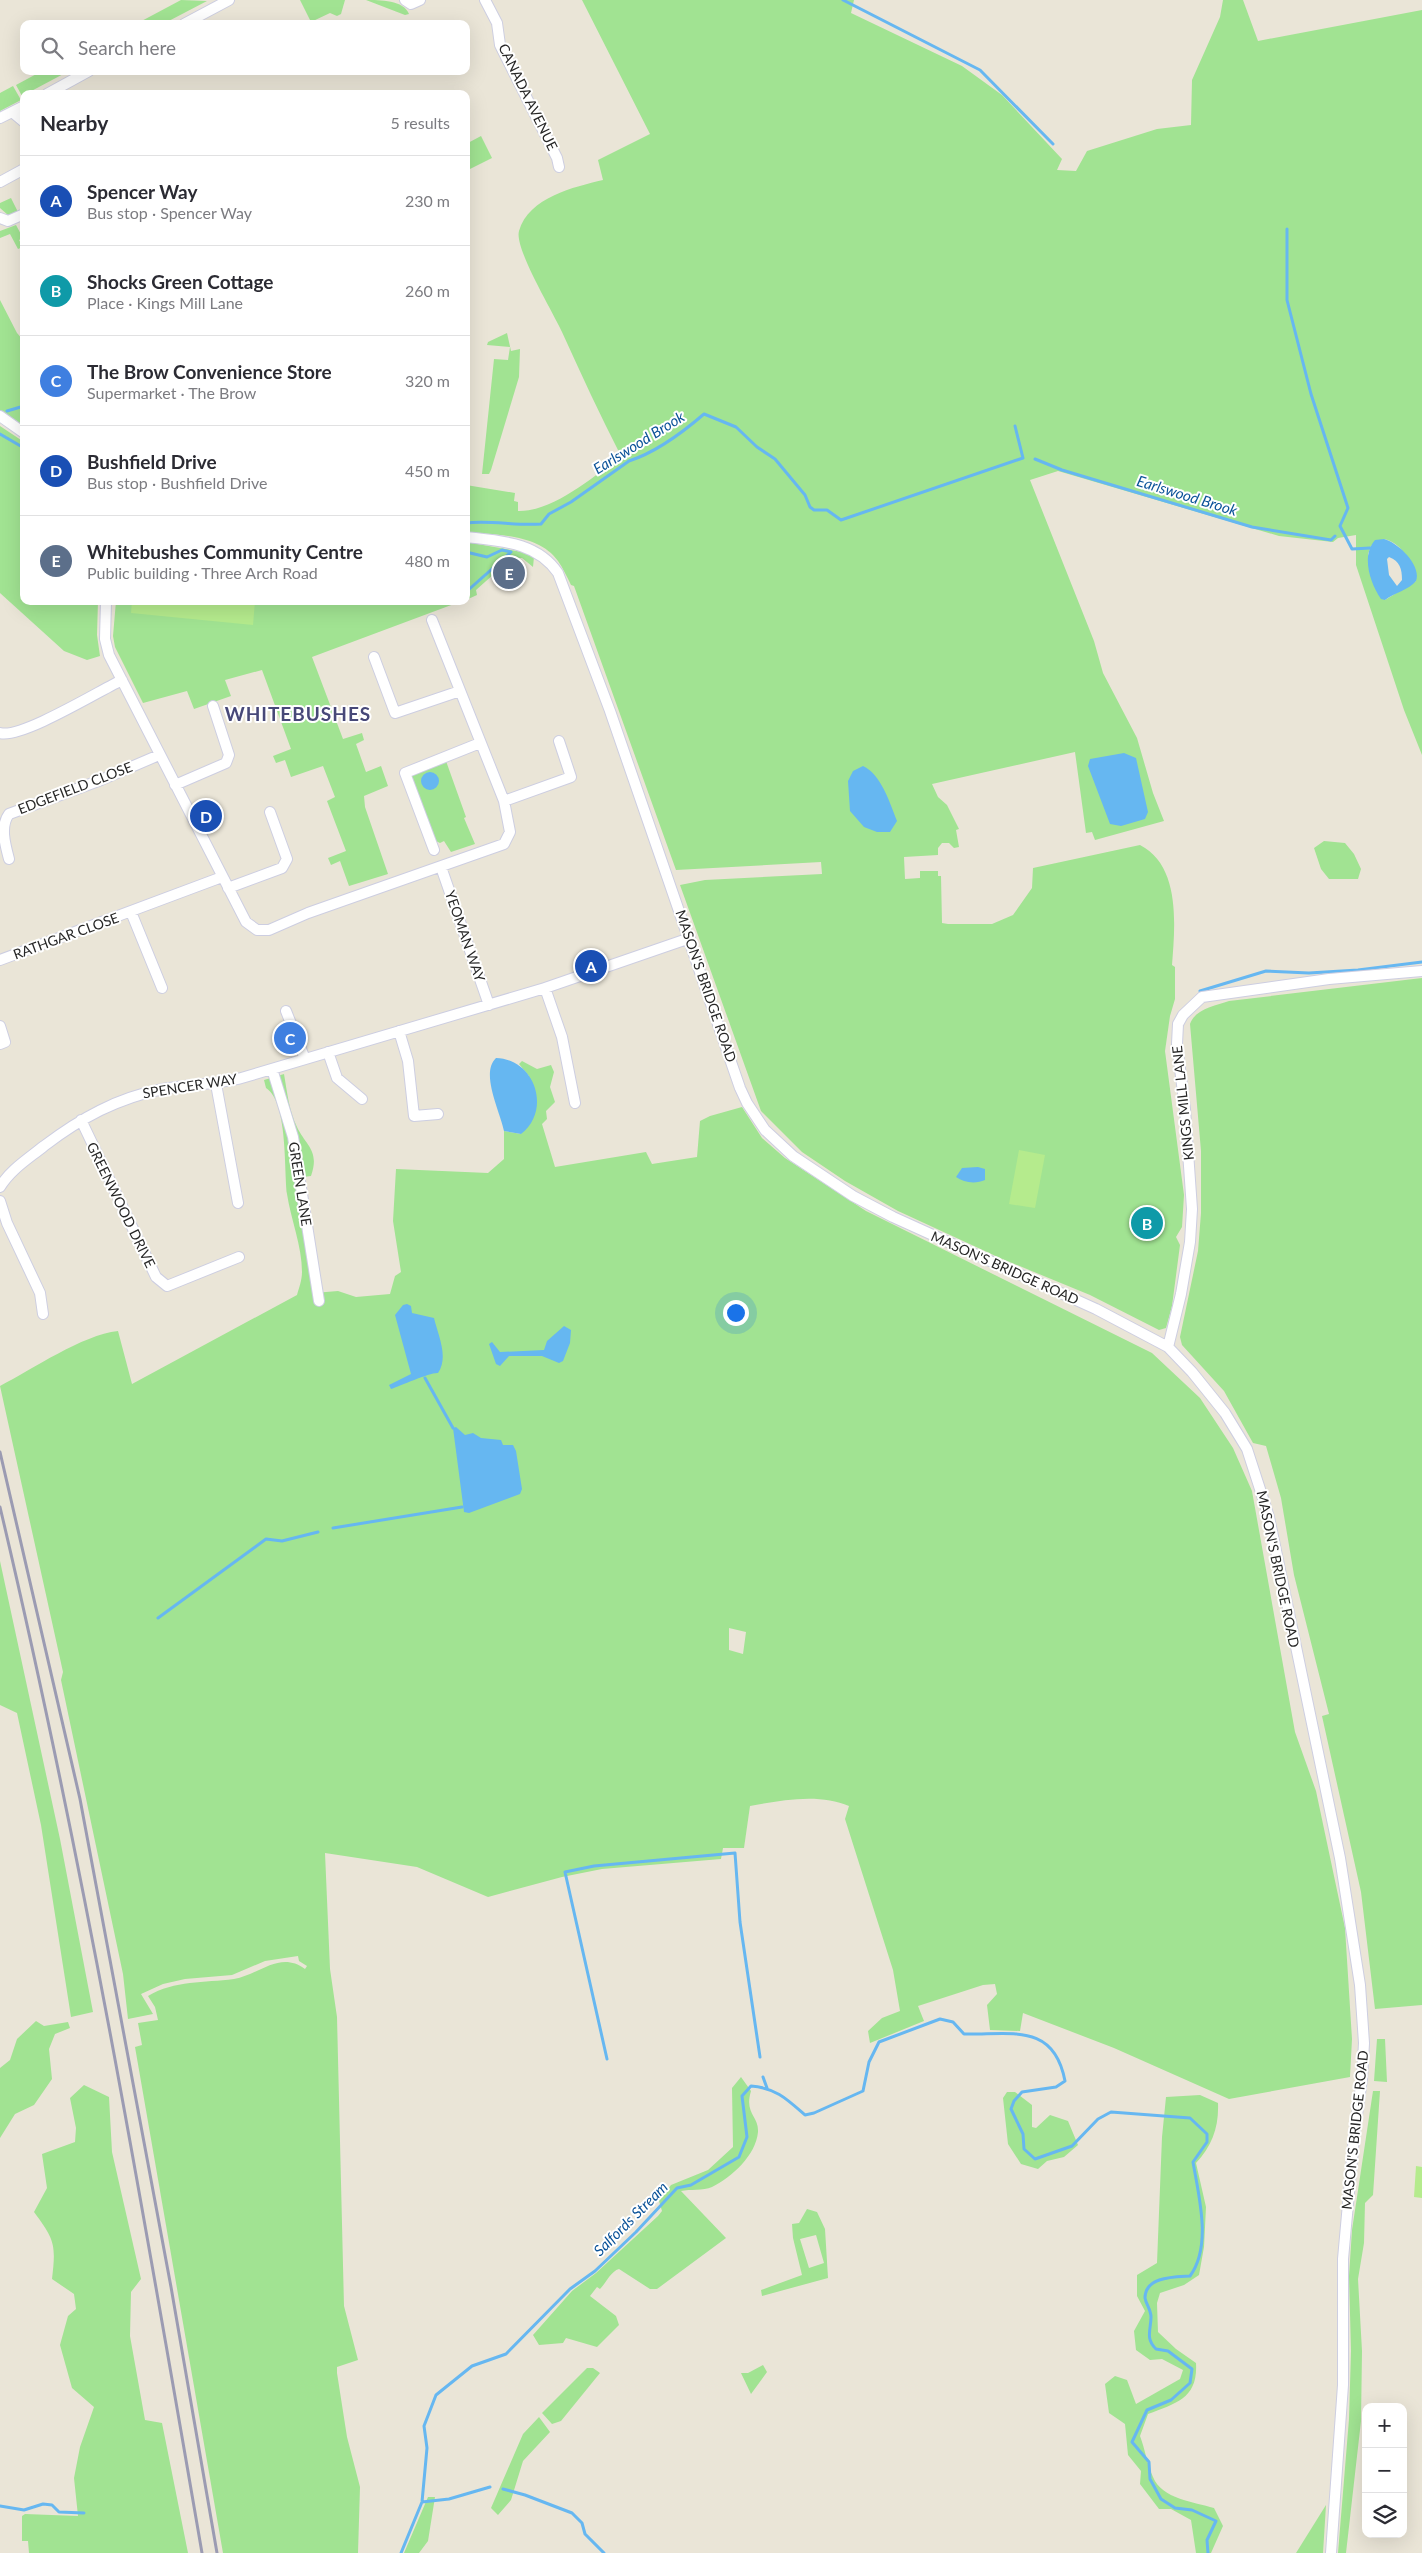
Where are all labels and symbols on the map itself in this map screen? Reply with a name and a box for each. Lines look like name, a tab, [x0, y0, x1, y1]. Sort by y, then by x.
street label: CANADA AVENUE	[495, 41, 562, 153]
water label: Earlswood Brook	[590, 406, 688, 477]
water label: Earlswood Brook	[1135, 471, 1241, 519]
pin: E	[493, 554, 525, 592]
district label: WHITEBUSHES	[225, 702, 371, 725]
street label: EDGEFIELD CLOSE	[15, 758, 135, 817]
pin: D	[190, 797, 222, 835]
street label: YEOMAN WAY	[442, 888, 489, 984]
street label: MASON'S BRIDGE ROAD	[672, 907, 741, 1064]
street label: RATHGAR CLOSE	[11, 909, 121, 963]
pin: A	[575, 947, 607, 985]
pin: C	[274, 1019, 306, 1057]
street label: KINGS MILL LANE	[1168, 1045, 1197, 1161]
street label: SPENCER WAY	[141, 1070, 239, 1101]
street label: GREENWOOD DRIVE	[84, 1139, 159, 1270]
street label: GREEN LANE	[285, 1141, 316, 1227]
pin: B	[1131, 1204, 1163, 1242]
street label: MASON'S BRIDGE ROAD	[929, 1227, 1082, 1308]
your location	[723, 1300, 749, 1326]
street label: MASON'S BRIDGE ROAD	[1254, 1489, 1303, 1649]
street label: MASON'S BRIDGE ROAD	[1338, 2049, 1371, 2210]
water label: Salfords Stream	[589, 2177, 671, 2259]

